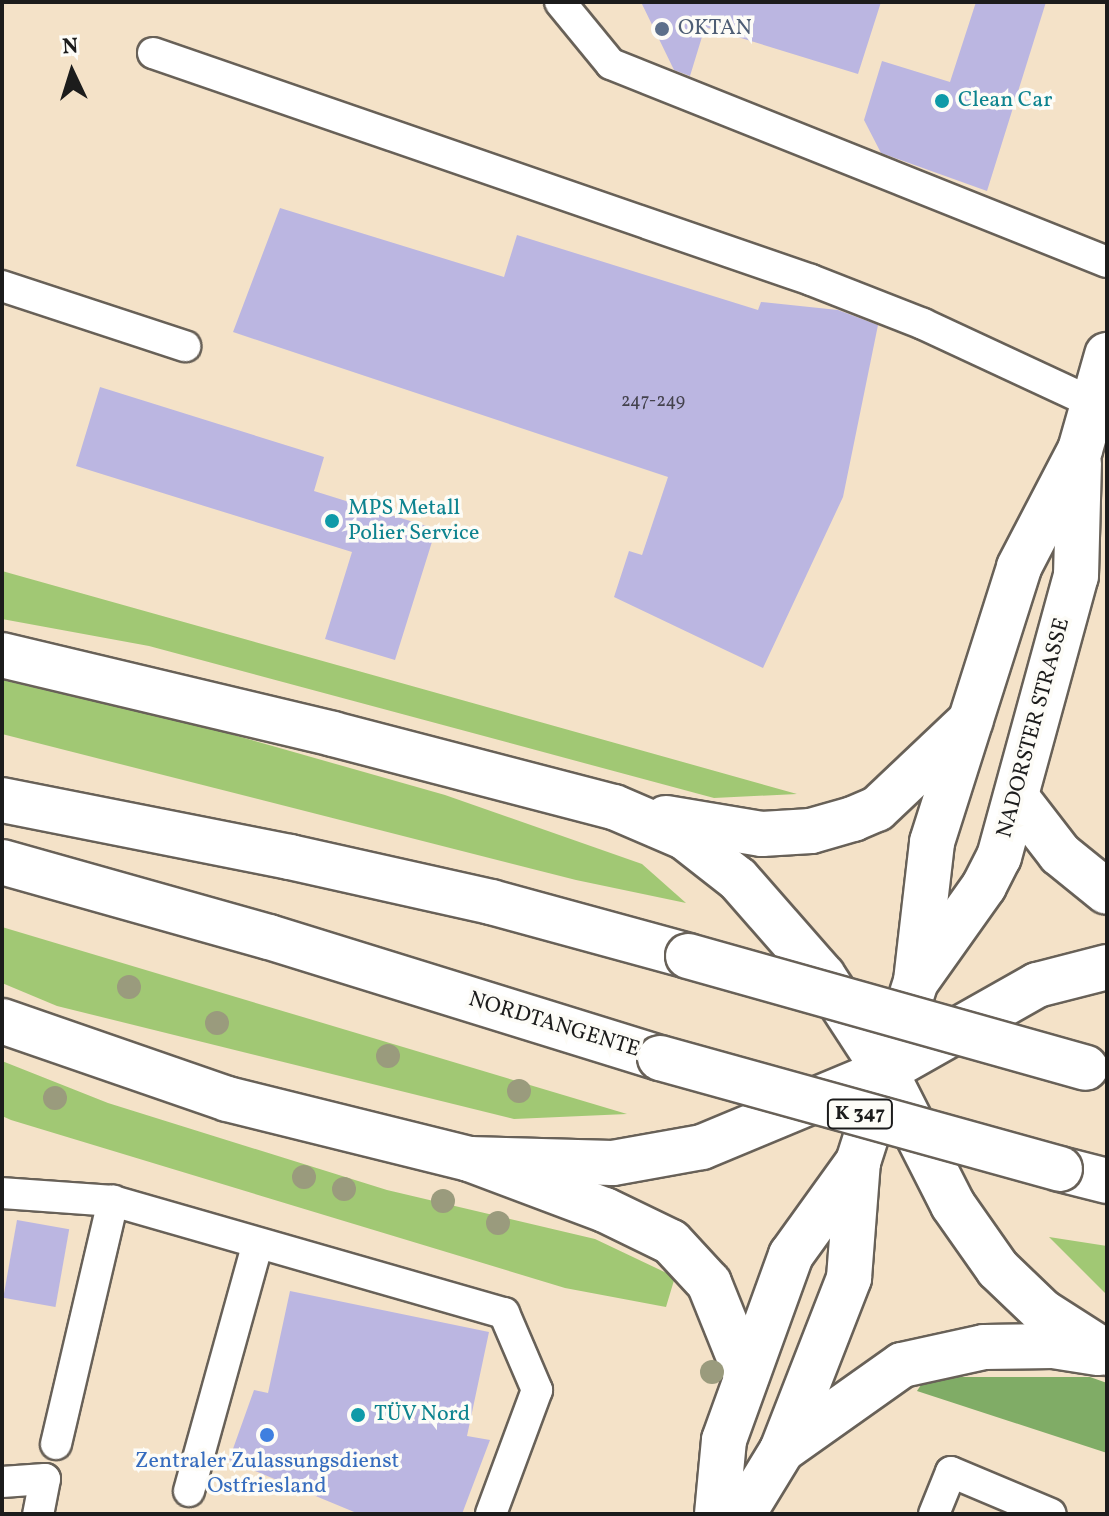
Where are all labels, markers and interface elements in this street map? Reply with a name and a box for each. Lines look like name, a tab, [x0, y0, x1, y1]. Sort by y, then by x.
place label: OKTAN	[678, 16, 752, 42]
marker: OKTAN	[653, 20, 671, 38]
north arrow	[32, 32, 112, 112]
text: N	[61, 32, 79, 64]
place label: Clean Car	[958, 88, 1052, 114]
marker: Clean Car	[933, 92, 951, 110]
house number: 247-249	[621, 391, 685, 413]
place label: MPS Metall Polier Service	[348, 495, 479, 546]
marker: MPS Metall Polier Service	[323, 512, 341, 530]
street label: NADORSTER STRASSE	[992, 615, 1076, 841]
street label: NORDTANGENTE	[465, 986, 643, 1064]
road number: K 347	[826, 1098, 894, 1130]
place label: TÜV Nord	[374, 1402, 471, 1428]
marker: TÜV Nord	[349, 1406, 367, 1424]
marker: Zentraler Zulassungsdienst Ostfriesland	[258, 1426, 276, 1444]
place label: Zentraler Zulassungsdienst Ostfriesland	[135, 1448, 399, 1500]

